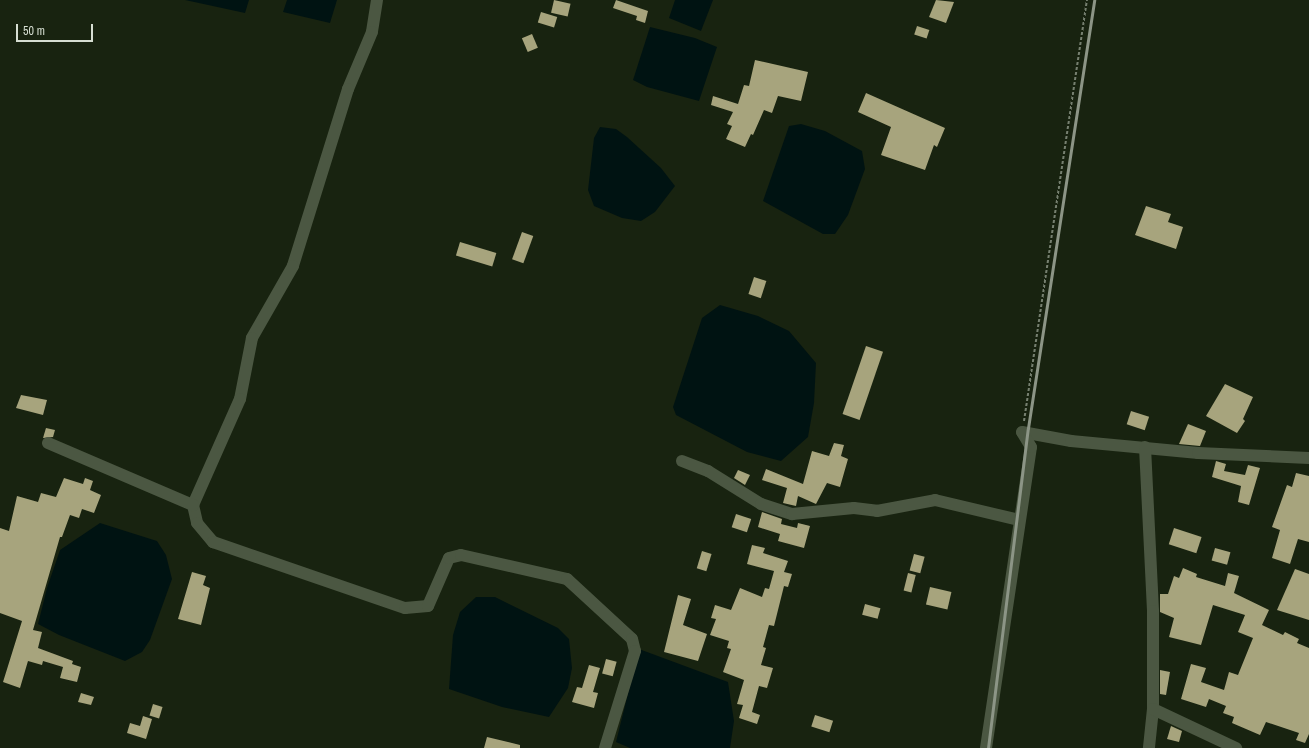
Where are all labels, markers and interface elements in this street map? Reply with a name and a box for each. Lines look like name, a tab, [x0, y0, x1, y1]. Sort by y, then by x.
scale bar	[18, 16, 95, 42]
text: 50 m	[23, 23, 45, 39]

